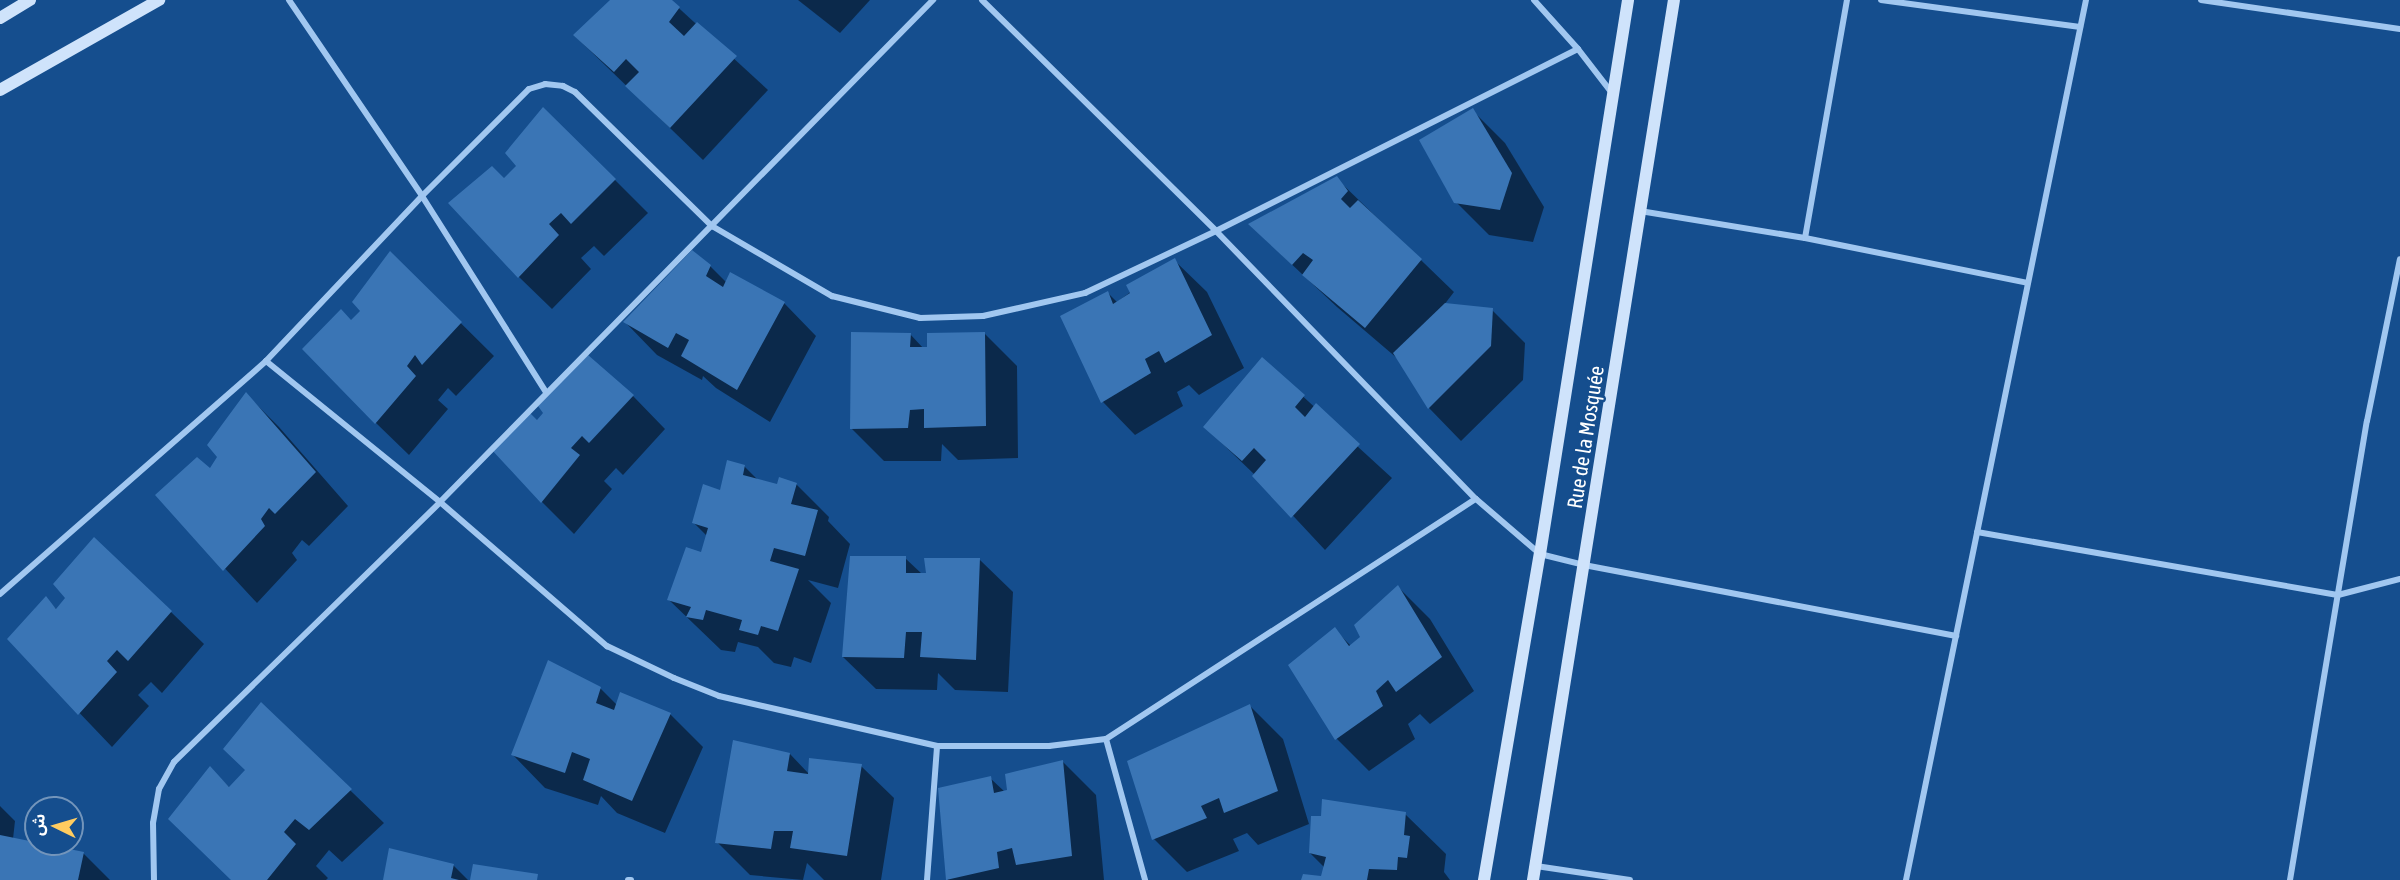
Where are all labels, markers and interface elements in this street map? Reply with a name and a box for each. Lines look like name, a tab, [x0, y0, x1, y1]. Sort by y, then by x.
street label: Rue de la Mosquée	[1561, 364, 1609, 510]
north arrow	[24, 796, 84, 856]
text: ش	[28, 813, 48, 836]

